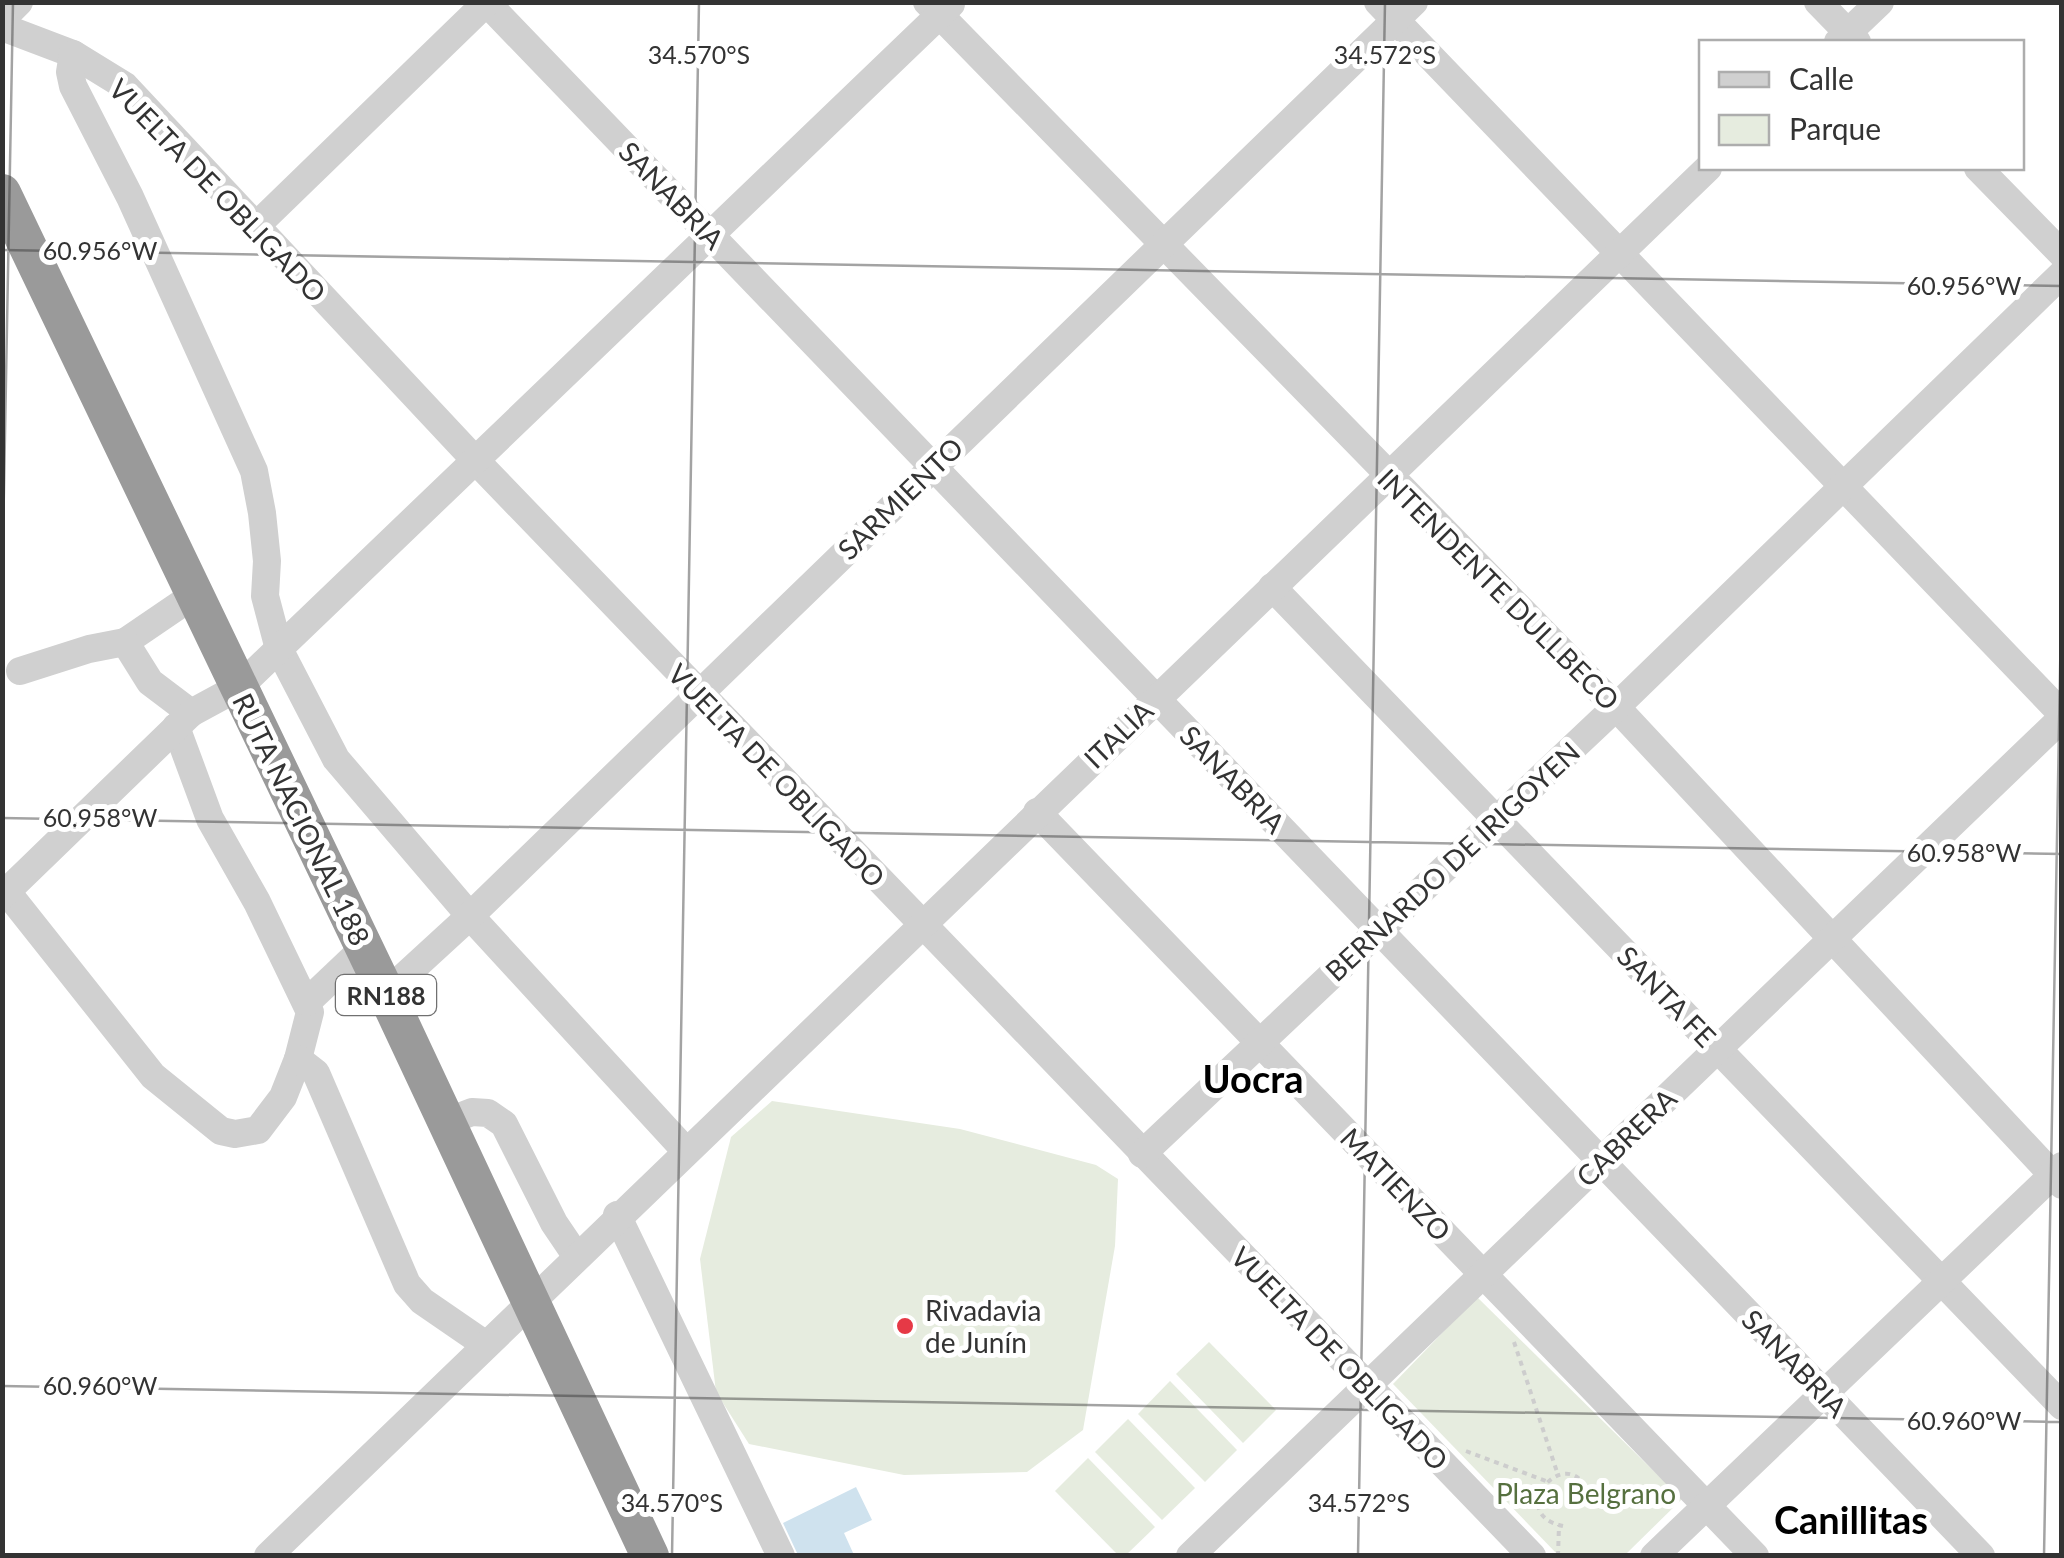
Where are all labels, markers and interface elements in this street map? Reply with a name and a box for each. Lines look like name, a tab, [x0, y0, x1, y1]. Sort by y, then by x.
text: 34.570°S	[648, 39, 750, 69]
text: 34.572°S	[1334, 39, 1436, 69]
legend	[1699, 40, 2024, 170]
text: Calle	[1789, 60, 1854, 96]
street label: VUELTA DE OBLIGADO	[102, 71, 334, 309]
text: Parque	[1789, 110, 1881, 146]
street label: SANABRIA	[612, 134, 732, 256]
text: 60.956°W	[43, 235, 157, 265]
text: 60.956°W	[1907, 270, 2021, 300]
street label: SARMIENTO	[830, 430, 970, 566]
street label: INTENDENTE DULLBECO	[1371, 461, 1627, 717]
street label: VUELTA DE OBLIGADO	[661, 656, 893, 894]
street label: RUTA NACIONAL 188	[226, 687, 378, 951]
street label: ITALIA	[1077, 693, 1160, 775]
street label: SANABRIA	[1173, 718, 1293, 840]
street label: BERNARDO DE IRIGOYEN	[1318, 734, 1586, 988]
text: 60.958°W	[43, 802, 157, 832]
text: 60.958°W	[1907, 837, 2021, 867]
street label: SANTA FE	[1611, 939, 1723, 1053]
road number: RN188	[336, 975, 436, 1015]
district label: Uocra	[1203, 1055, 1303, 1101]
street label: CABRERA	[1569, 1081, 1683, 1193]
street label: MATIENZO	[1334, 1120, 1458, 1248]
street label: VUELTA DE OBLIGADO	[1224, 1239, 1456, 1477]
place label: Rivadavia de Junín	[925, 1293, 1042, 1359]
street label: SANABRIA	[1735, 1302, 1855, 1424]
marker: Rivadavia de Junín	[894, 1315, 916, 1337]
text: 60.960°W	[43, 1370, 157, 1400]
text: 60.960°W	[1907, 1405, 2021, 1435]
park label: Plaza Belgrano	[1496, 1476, 1676, 1510]
text: 34.570°S	[621, 1487, 723, 1517]
text: 34.572°S	[1308, 1487, 1410, 1517]
district label: Canillitas	[1774, 1496, 1928, 1542]

